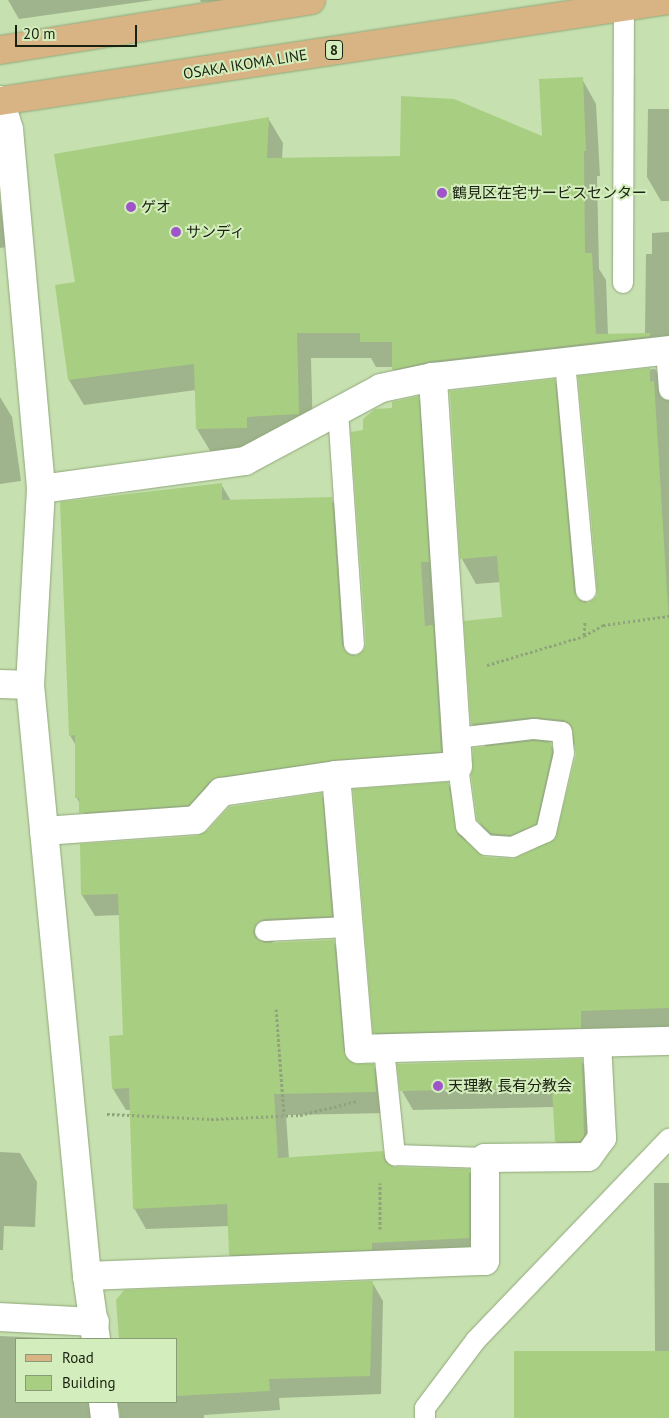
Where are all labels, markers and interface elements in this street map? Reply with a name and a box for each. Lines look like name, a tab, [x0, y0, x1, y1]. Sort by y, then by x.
scale bar	[18, 15, 140, 47]
text: 20 m	[23, 24, 56, 43]
road number: 8	[324, 38, 344, 62]
street label: OSAKA IKOMA LINE	[181, 45, 309, 83]
place label: 鶴見区在宅サービスセンター	[452, 184, 647, 202]
marker: 鶴見区在宅サービスセンター	[436, 187, 448, 199]
place label: ゲオ	[141, 198, 171, 216]
marker: ゲオ	[125, 201, 137, 213]
place label: サンディ	[186, 223, 246, 241]
marker: サンディ	[170, 226, 182, 238]
place label: 天理教 長有分教会	[448, 1077, 572, 1095]
marker: 天理教 長有分教会	[432, 1080, 444, 1092]
legend	[15, 1338, 178, 1403]
text: Road	[62, 1348, 94, 1367]
text: Building	[62, 1373, 116, 1392]

